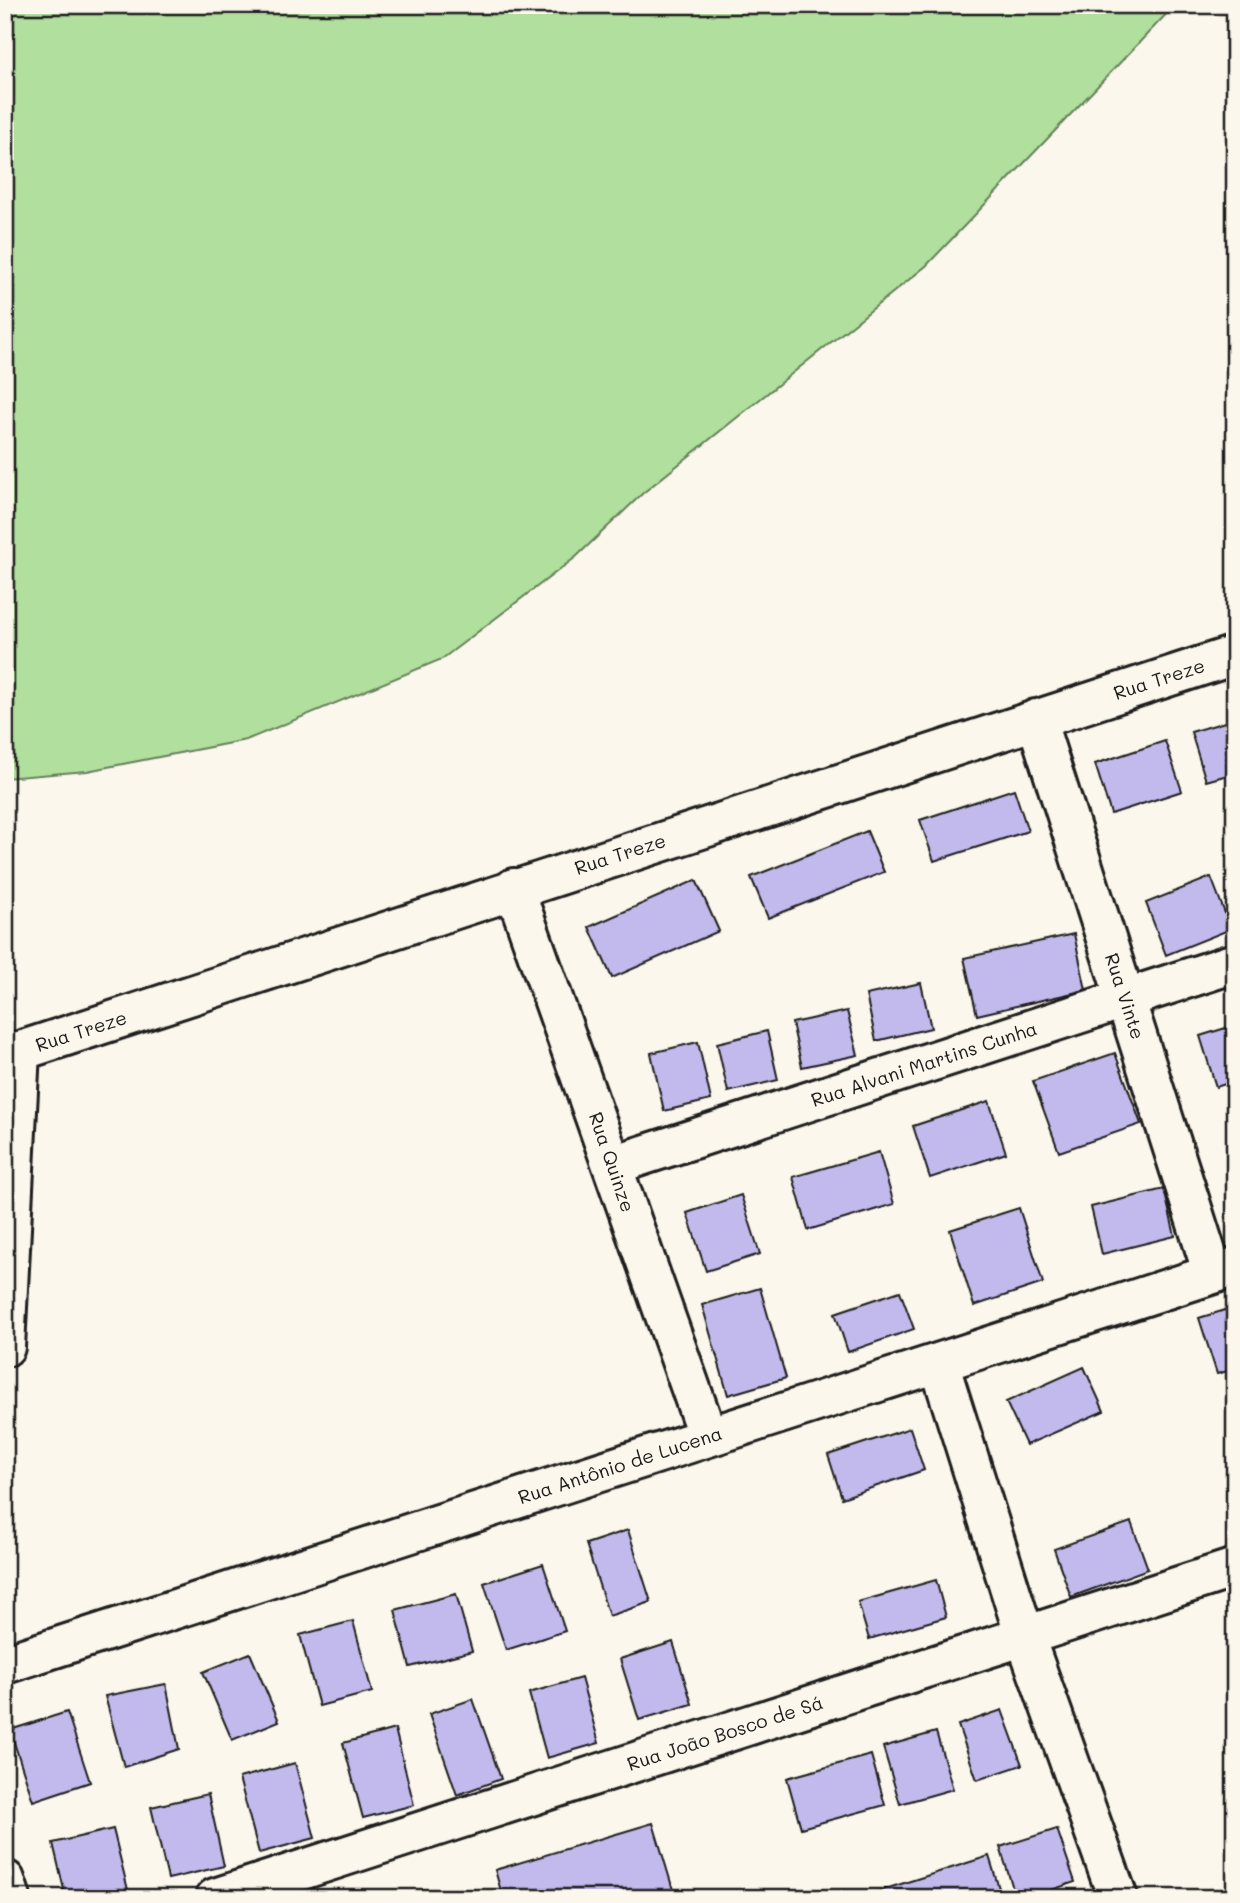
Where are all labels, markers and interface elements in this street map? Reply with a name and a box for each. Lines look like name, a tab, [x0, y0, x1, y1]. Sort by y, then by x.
street label: Rua Treze	[1110, 652, 1208, 705]
street label: Rua Treze	[571, 827, 669, 880]
street label: Rua Vinte	[1100, 950, 1151, 1042]
street label: Rua Treze	[32, 1004, 130, 1057]
street label: Rua Alvani Martins Cunha	[808, 1015, 1040, 1112]
street label: Rua Quinze	[584, 1108, 641, 1215]
street label: Rua Antônio de Lucena	[515, 1420, 725, 1509]
street label: Rua João Bosco de Sá	[624, 1689, 826, 1776]

